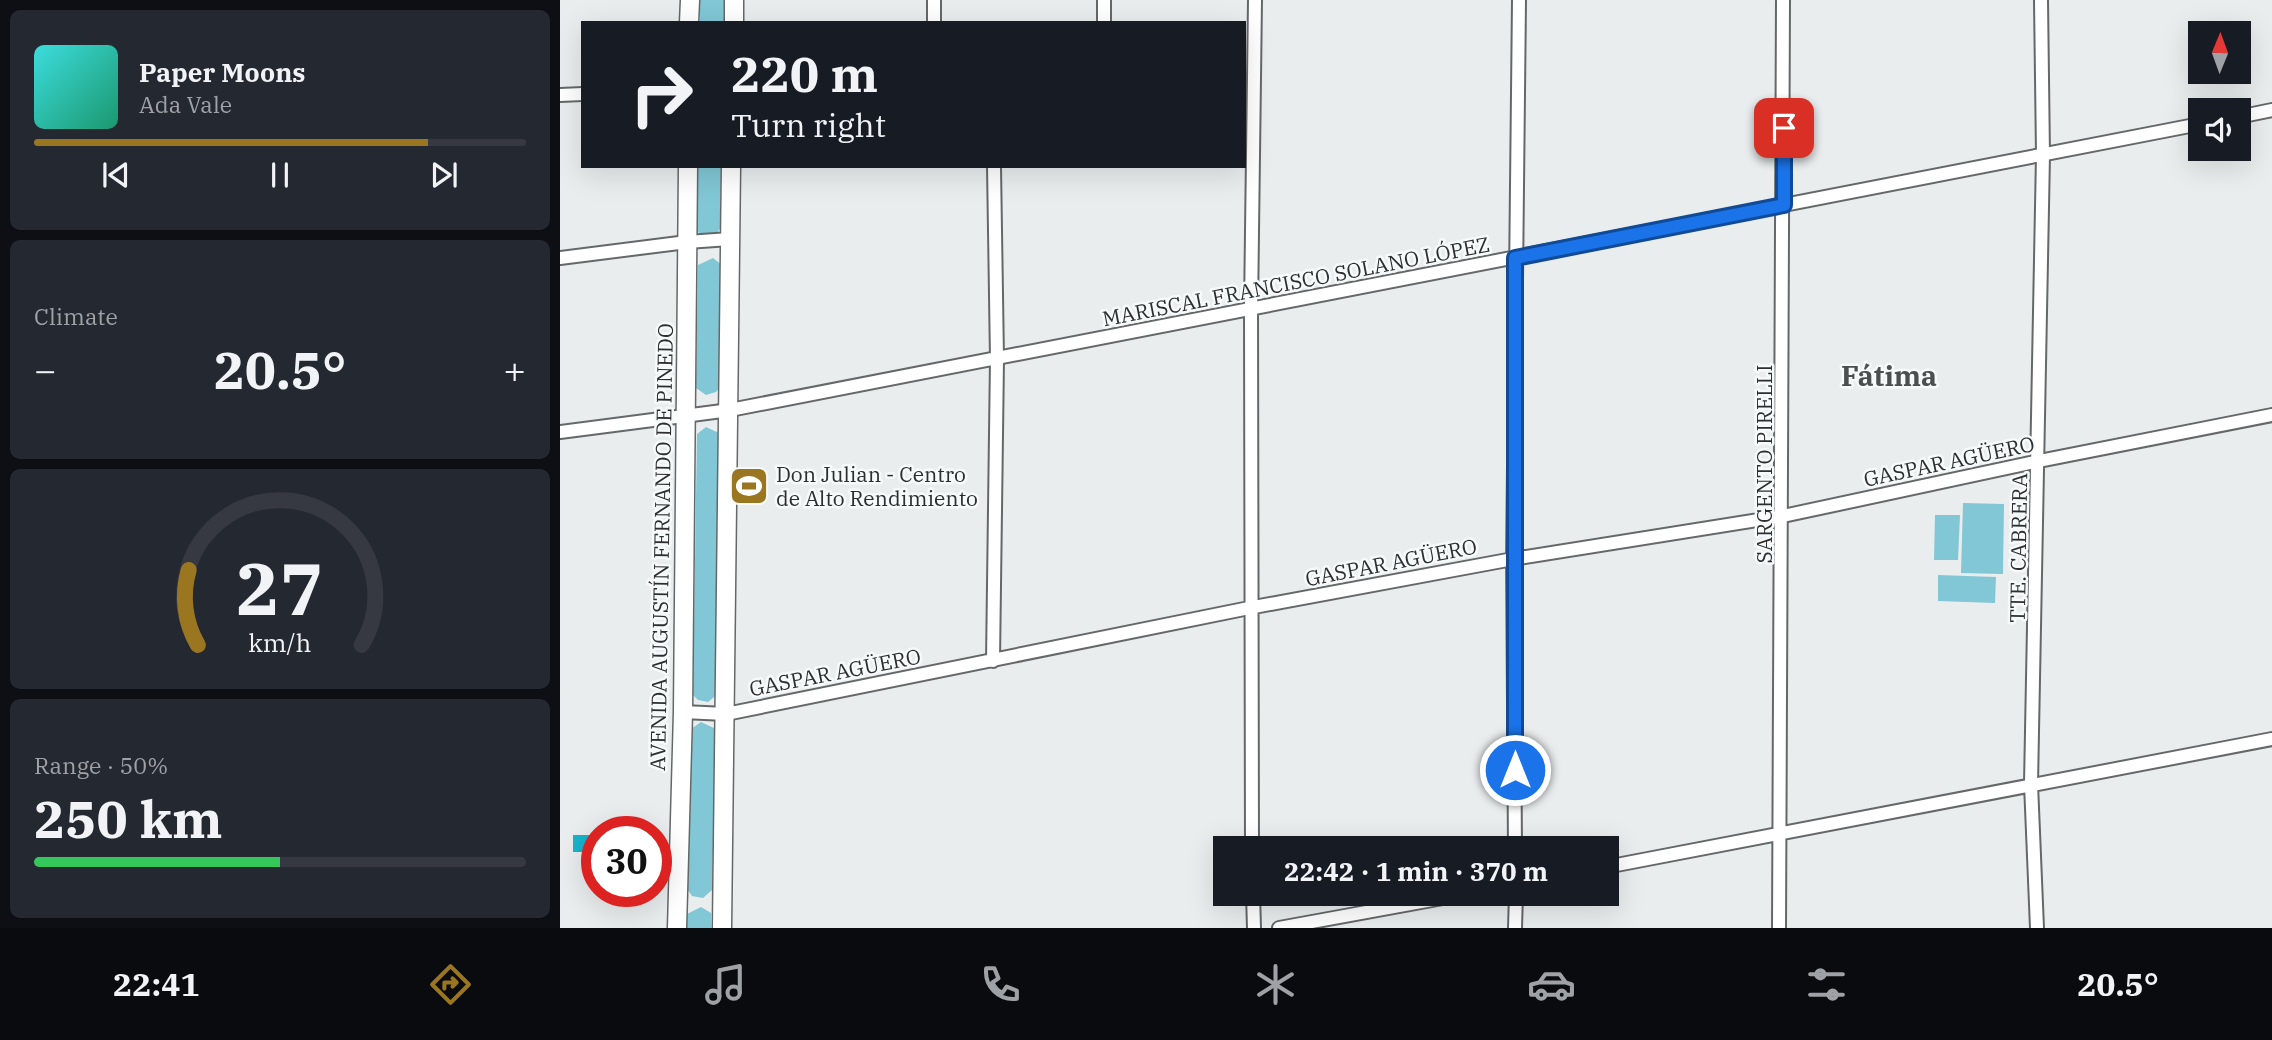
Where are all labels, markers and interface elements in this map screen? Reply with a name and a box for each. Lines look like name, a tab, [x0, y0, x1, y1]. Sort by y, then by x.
north arrow	[2188, 21, 2250, 84]
map controls	[2188, 21, 2251, 161]
text: 220 m	[731, 42, 878, 105]
icon: right	[616, 49, 707, 140]
text: Paper Moons	[139, 55, 306, 89]
text: Ada Vale	[139, 89, 232, 119]
pin	[1754, 98, 1814, 158]
button: sound	[2188, 98, 2251, 161]
text: Turn right	[731, 104, 886, 146]
icon: arrive	[1765, 109, 1803, 147]
icon: previous	[97, 156, 135, 194]
icon: pause	[261, 156, 299, 194]
icon: next	[425, 156, 463, 194]
street label: MARISCAL FRANCISCO SOLANO LÓPEZ	[1100, 230, 1492, 332]
text: Climate	[34, 301, 118, 331]
street label: AVENIDA AUGUSTÍN FERNANDO DE PINEDO	[643, 323, 679, 771]
text: 20.5°	[214, 336, 346, 403]
text: −	[34, 345, 57, 394]
text: +	[503, 345, 526, 394]
district label: Fátima	[1841, 357, 1937, 394]
street label: SARGENTO PIRELLI	[1750, 365, 1778, 564]
street label: GASPAR AGÜERO	[1861, 429, 2037, 493]
place label: Don Julian - Centro de Alto Rendimiento	[776, 460, 978, 512]
sports icon: Don Julian - Centro de Alto Rendimiento	[728, 465, 770, 507]
street label: TTE. CABRERA	[2003, 472, 2033, 623]
street label: GASPAR AGÜERO	[1303, 532, 1479, 592]
text: 27	[236, 540, 324, 635]
text: km/h	[248, 626, 312, 659]
street label: GASPAR AGÜERO	[747, 642, 923, 702]
position arrow	[1478, 733, 1552, 807]
text: Range · 50%	[34, 750, 168, 780]
text: 250 km	[34, 785, 223, 852]
speed limit sign: 30	[581, 816, 672, 907]
text: 22:42 · 1 min · 370 m	[1284, 854, 1548, 888]
icon: directions	[426, 960, 475, 1009]
icon: music	[701, 960, 750, 1009]
icon: phone	[976, 960, 1025, 1009]
icon: climate	[1251, 960, 1300, 1009]
icon: car	[1527, 960, 1576, 1009]
icon: filters	[1802, 960, 1851, 1009]
text: 22:41	[113, 963, 200, 1005]
text: 20.5°	[2077, 963, 2159, 1005]

